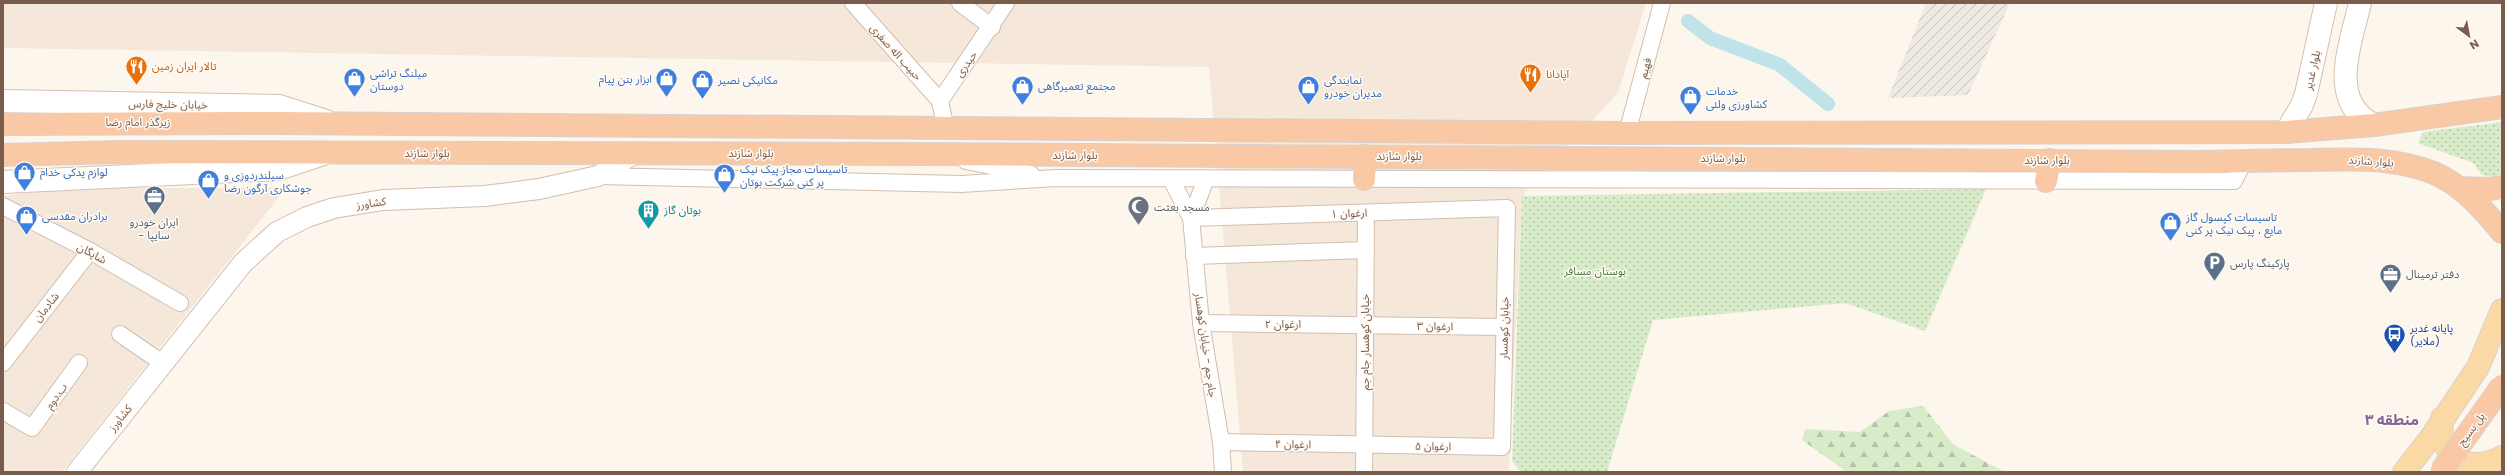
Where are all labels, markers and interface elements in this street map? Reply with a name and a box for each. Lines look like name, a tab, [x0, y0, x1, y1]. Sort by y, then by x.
north arrow	[2449, 16, 2489, 56]
street label: حبیب اله صفری	[866, 20, 926, 84]
text: N	[2467, 36, 2482, 53]
street label: حیدری	[951, 47, 981, 80]
street label: بلوار غدیر	[2299, 49, 2324, 92]
restaurant icon: تالار ایران زمین	[123, 53, 149, 86]
street label: فهیم	[1635, 56, 1656, 80]
place label: تالار ایران زمین	[152, 58, 216, 74]
restaurant icon: آپادانا	[1517, 61, 1543, 94]
place label: میلنگ تراشی دوستان	[370, 65, 428, 94]
shop icon: میلنگ تراشی دوستان	[342, 66, 368, 99]
shop icon: ابزار بتن پیام	[654, 66, 680, 99]
place label: آپادانا	[1546, 66, 1570, 82]
shop icon: مکانیکی نصیر	[689, 67, 715, 100]
place label: ابزار بتن پیام	[599, 71, 652, 87]
place label: مکانیکی نصیر	[717, 72, 778, 88]
place label: نمایندگی مدیران خودرو	[1324, 72, 1382, 101]
shop icon: مجتمع تعمیرگاهی	[1009, 73, 1035, 106]
shop icon: نمایندگی مدیران خودرو	[1295, 73, 1321, 106]
place label: مجتمع تعمیرگاهی	[1038, 78, 1116, 94]
place label: خدمات کشاورزی ولئی	[1706, 83, 1767, 112]
shop icon: خدمات کشاورزی ولئی	[1677, 84, 1703, 117]
street label: خیابان خلیج فارس	[128, 95, 208, 113]
street label: زیرگذر امام رضا	[106, 114, 170, 130]
street label: بلوار شازند	[404, 145, 450, 161]
street label: بلوار شازند	[728, 145, 774, 161]
street label: بلوار شازند	[1052, 147, 1098, 163]
street label: بلوار شازند	[1376, 148, 1422, 164]
street label: بلوار شازند	[1700, 150, 1746, 166]
street label: بلوار شازند	[2348, 151, 2394, 171]
street label: بلوار شازند	[2024, 152, 2070, 168]
shop icon: لوازم یدکی خدام	[11, 159, 37, 192]
place label: تاسیسات مجاز پیک نیک پر کنی شرکت بوتان	[740, 161, 847, 190]
shop icon: تاسیسات مجاز پیک نیک پر کنی شرکت بوتان	[711, 162, 737, 195]
place label: لوازم یدکی خدام	[40, 164, 108, 180]
place label: سیلندردوزی و جوشکاری آرگون رضا	[224, 167, 312, 196]
shop icon: سیلندردوزی و جوشکاری آرگون رضا	[196, 168, 222, 201]
office icon: ایران خودرو - سایپا	[141, 183, 167, 216]
street label: کشاورز	[354, 193, 387, 213]
mosque icon: مسجد بعثت	[1125, 194, 1151, 227]
building icon: بوتان گاز	[635, 197, 661, 230]
place label: مسجد بعثت	[1154, 199, 1210, 215]
place label: بوتان گاز	[663, 202, 701, 218]
shop icon: برادران مقدسی	[14, 203, 40, 236]
street label: ارغوان ۱	[1330, 204, 1368, 222]
place label: برادران مقدسی	[42, 208, 108, 224]
place label: تاسیسات کپسول گاز مایع ، پیک نیک پر کنی	[2185, 209, 2283, 238]
shop icon: تاسیسات کپسول گاز مایع ، پیک نیک پر کنی	[2157, 210, 2183, 243]
place label: ایران خودرو - سایپا	[130, 214, 178, 243]
street label: شایگان	[74, 238, 110, 268]
parking icon: پارکینگ پارس	[2201, 250, 2227, 283]
place label: پارکینگ پارس	[2230, 255, 2290, 271]
office icon: دفتر ترمینال	[2378, 261, 2404, 294]
park label: بوستان مسافر	[1563, 263, 1626, 279]
place label: دفتر ترمینال	[2406, 266, 2459, 282]
street label: شادمان	[29, 289, 63, 325]
street label: جام جم - خیابان کوهسار	[1190, 291, 1221, 399]
street label: خیابان کوهسار جام جم	[1357, 293, 1374, 390]
street label: خیابان کوهسار	[1495, 296, 1513, 361]
street label: ارغوان ۲	[1265, 316, 1301, 332]
street label: ارغوان ۳	[1417, 318, 1453, 334]
place label: پایانه غدیر (ملایر)	[2409, 320, 2453, 349]
bus stop icon: پایانه غدیر (ملایر)	[2381, 321, 2407, 354]
street label: ب.دوم	[41, 380, 71, 412]
street label: کشاورز	[104, 401, 136, 435]
district label: منطقه ۳	[2365, 409, 2419, 430]
street label: پل بسیج	[2453, 409, 2489, 449]
street label: ارغوان ۴	[1275, 436, 1311, 452]
street label: ارغوان ۵	[1415, 438, 1451, 454]

